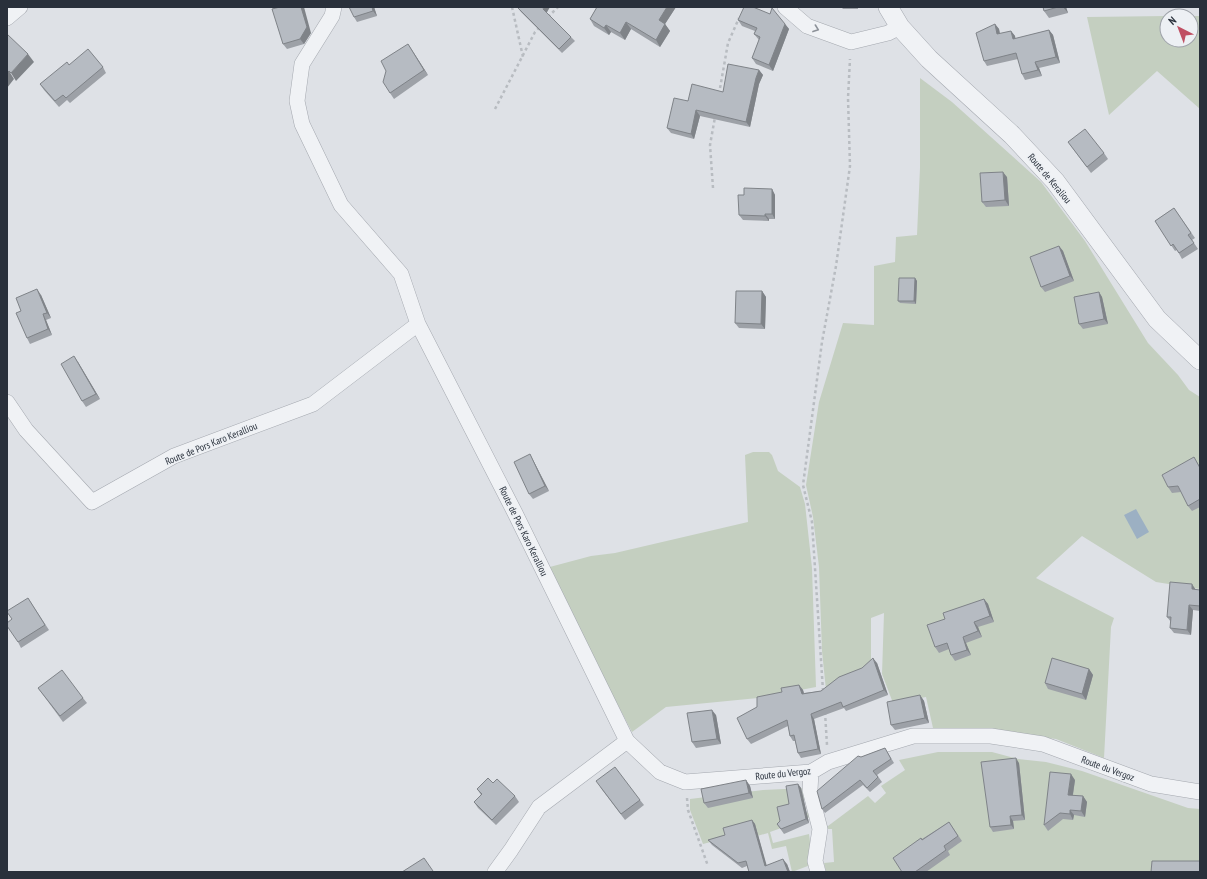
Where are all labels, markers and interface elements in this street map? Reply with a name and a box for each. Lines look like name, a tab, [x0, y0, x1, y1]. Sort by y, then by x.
north arrow	[1159, 8, 1199, 48]
text: N	[1165, 13, 1179, 28]
one-way arrow	[813, 25, 820, 33]
street label: Route de Keraliou	[1025, 151, 1074, 206]
street label: Route de Pors Karo Keralliou	[163, 419, 259, 468]
street label: Route de Pors Karo Keralliou	[496, 484, 551, 578]
street label: Route du Vergoz	[1079, 753, 1137, 784]
street label: Route du Vergoz	[755, 764, 812, 783]

